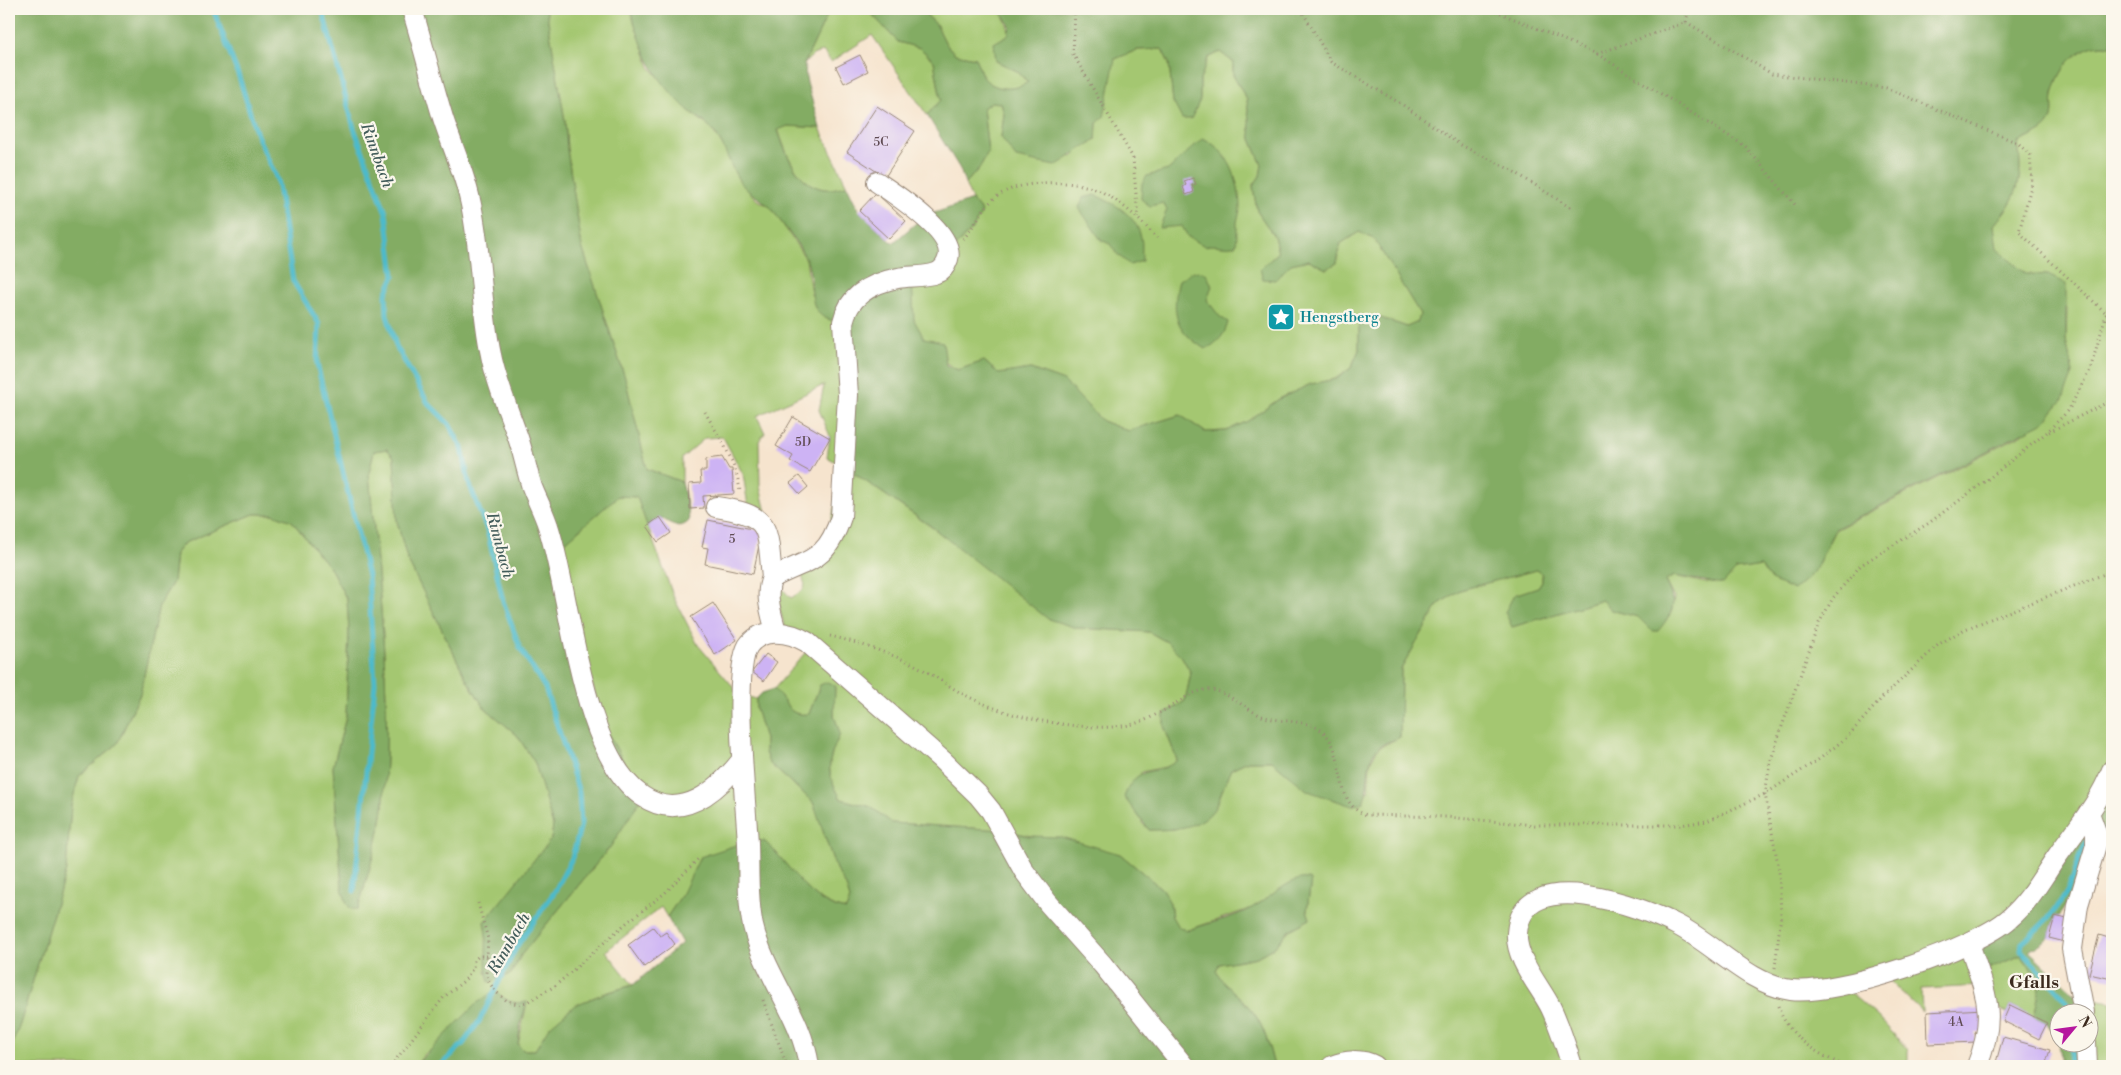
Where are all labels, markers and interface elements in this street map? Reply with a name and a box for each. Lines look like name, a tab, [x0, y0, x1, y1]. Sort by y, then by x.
water label: Rinnbach	[356, 119, 398, 191]
house number: 5C	[874, 135, 888, 150]
place icon: Hengstberg	[1266, 302, 1296, 332]
place label: Hengstberg	[1300, 308, 1379, 327]
house number: 5D	[795, 435, 811, 450]
water label: Rinnbach	[481, 509, 518, 581]
house number: 5	[729, 532, 736, 547]
water label: Rinnbach	[483, 909, 534, 979]
district label: Gfalls	[2009, 971, 2059, 994]
north arrow	[2048, 1002, 2098, 1052]
text: N	[2074, 1013, 2095, 1031]
house number: 4A	[1948, 1015, 1964, 1030]

